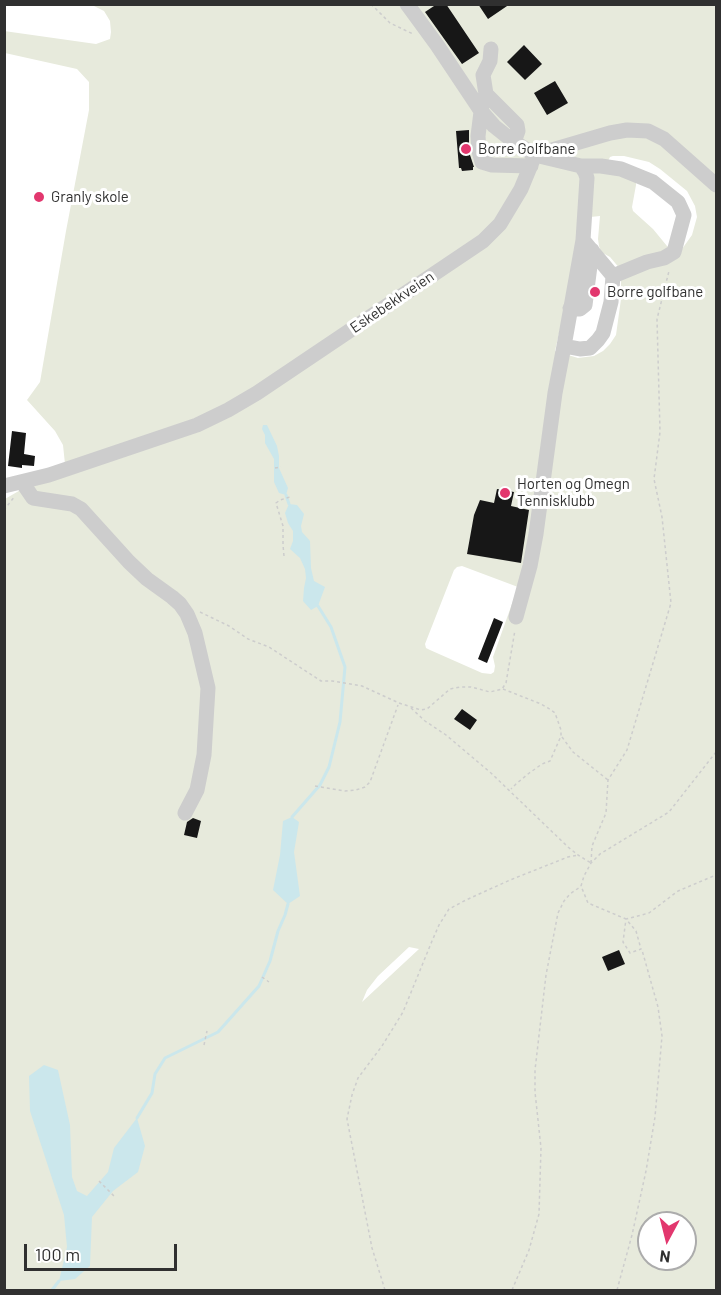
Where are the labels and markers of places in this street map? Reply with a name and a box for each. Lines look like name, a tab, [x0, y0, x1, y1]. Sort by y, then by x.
place label: Borre Golfbane	[478, 140, 575, 158]
marker: Borre Golfbane	[459, 142, 473, 156]
place label: Granly skole	[51, 188, 129, 206]
marker: Granly skole	[32, 190, 46, 204]
place label: Borre golfbane	[607, 283, 703, 301]
marker: Borre golfbane	[588, 285, 602, 299]
place label: Horten og Omegn Tennisklubb	[517, 475, 630, 510]
marker: Horten og Omegn Tennisklubb	[498, 486, 512, 500]

